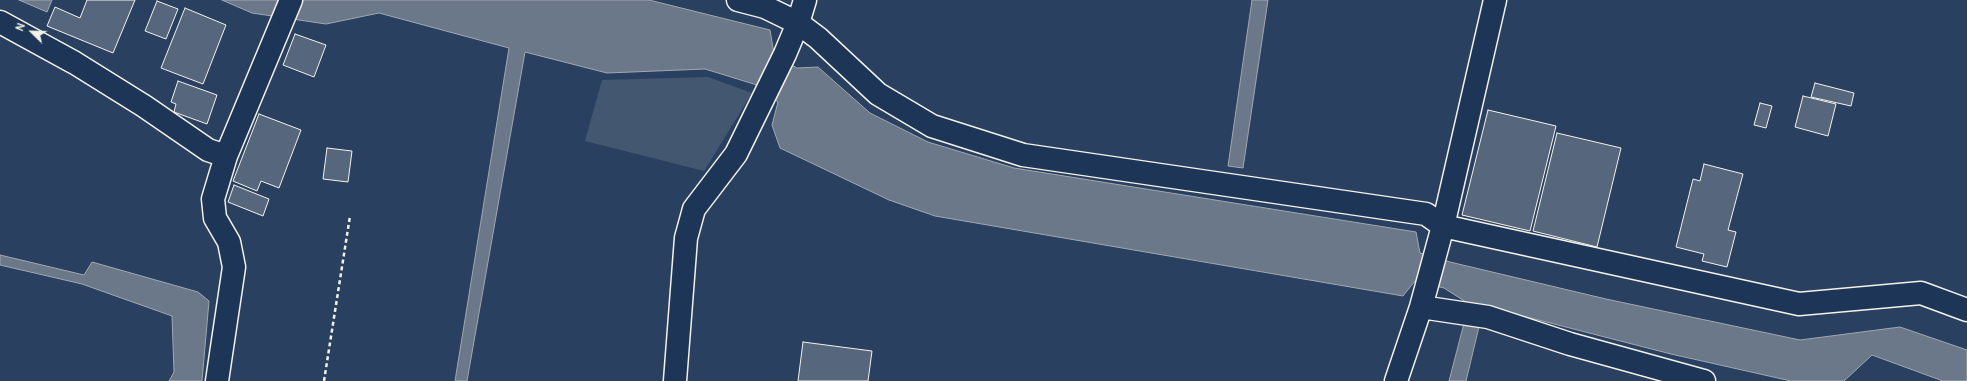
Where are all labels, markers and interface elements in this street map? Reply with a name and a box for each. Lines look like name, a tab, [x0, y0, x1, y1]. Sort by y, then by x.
north arrow	[12, 12, 52, 52]
text: N	[13, 21, 28, 33]

